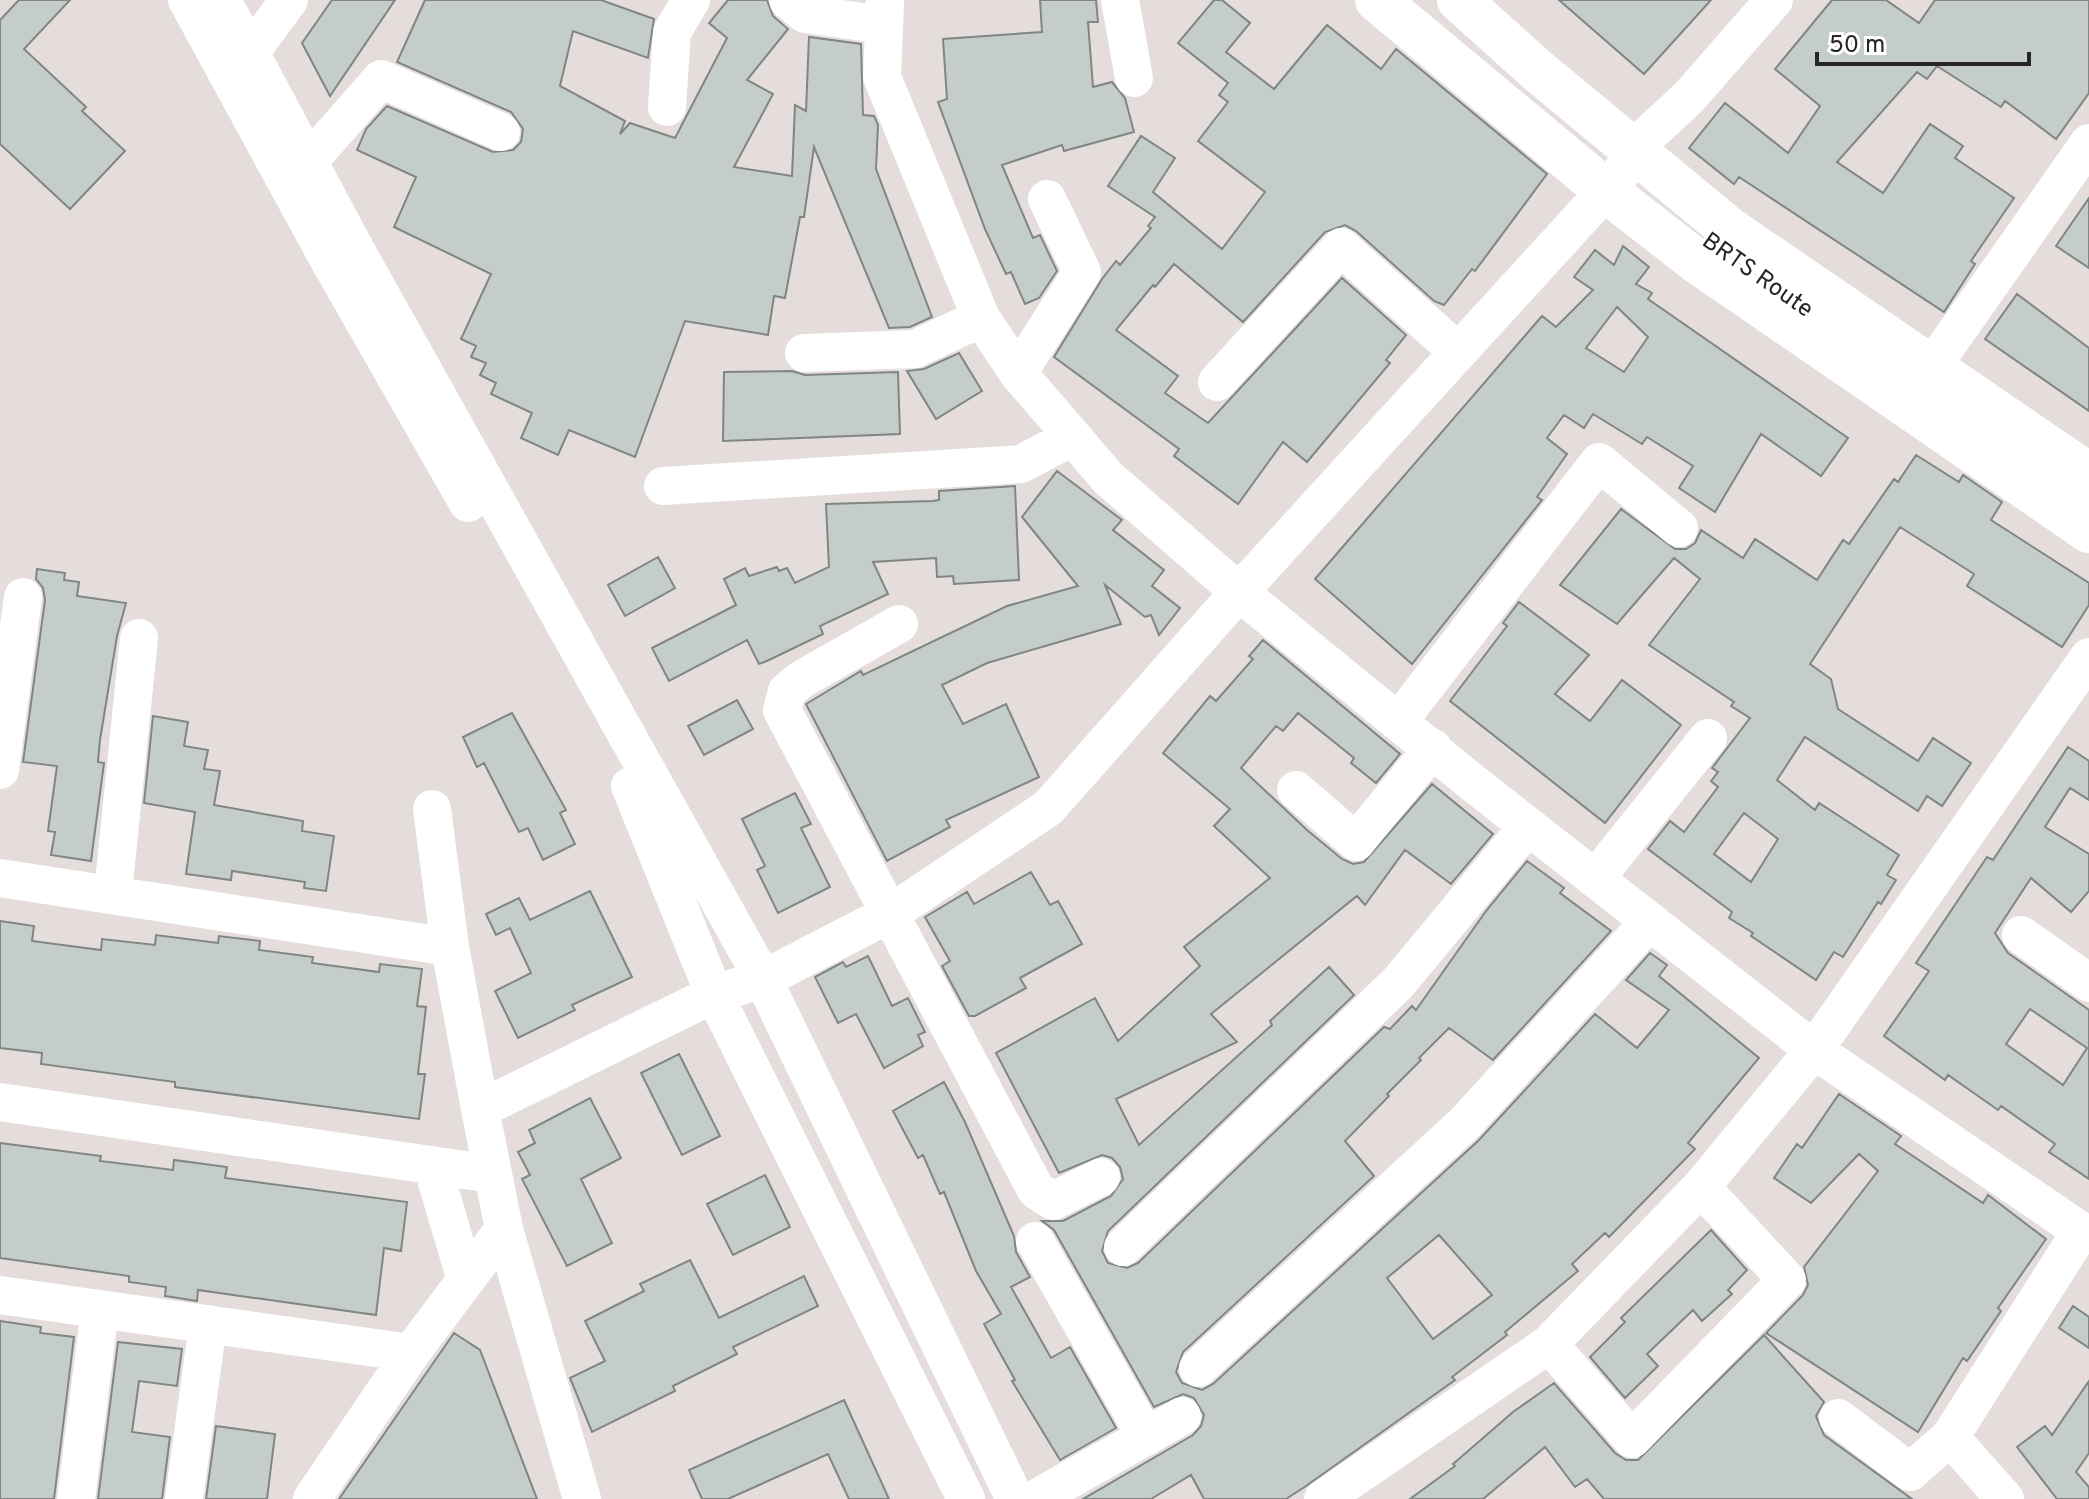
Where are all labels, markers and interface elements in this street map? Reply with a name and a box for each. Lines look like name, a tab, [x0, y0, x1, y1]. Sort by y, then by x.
scale bar	[1817, 16, 2029, 66]
text: 50 m	[1829, 31, 1885, 61]
street label: BRTS Route	[1696, 227, 1818, 325]

